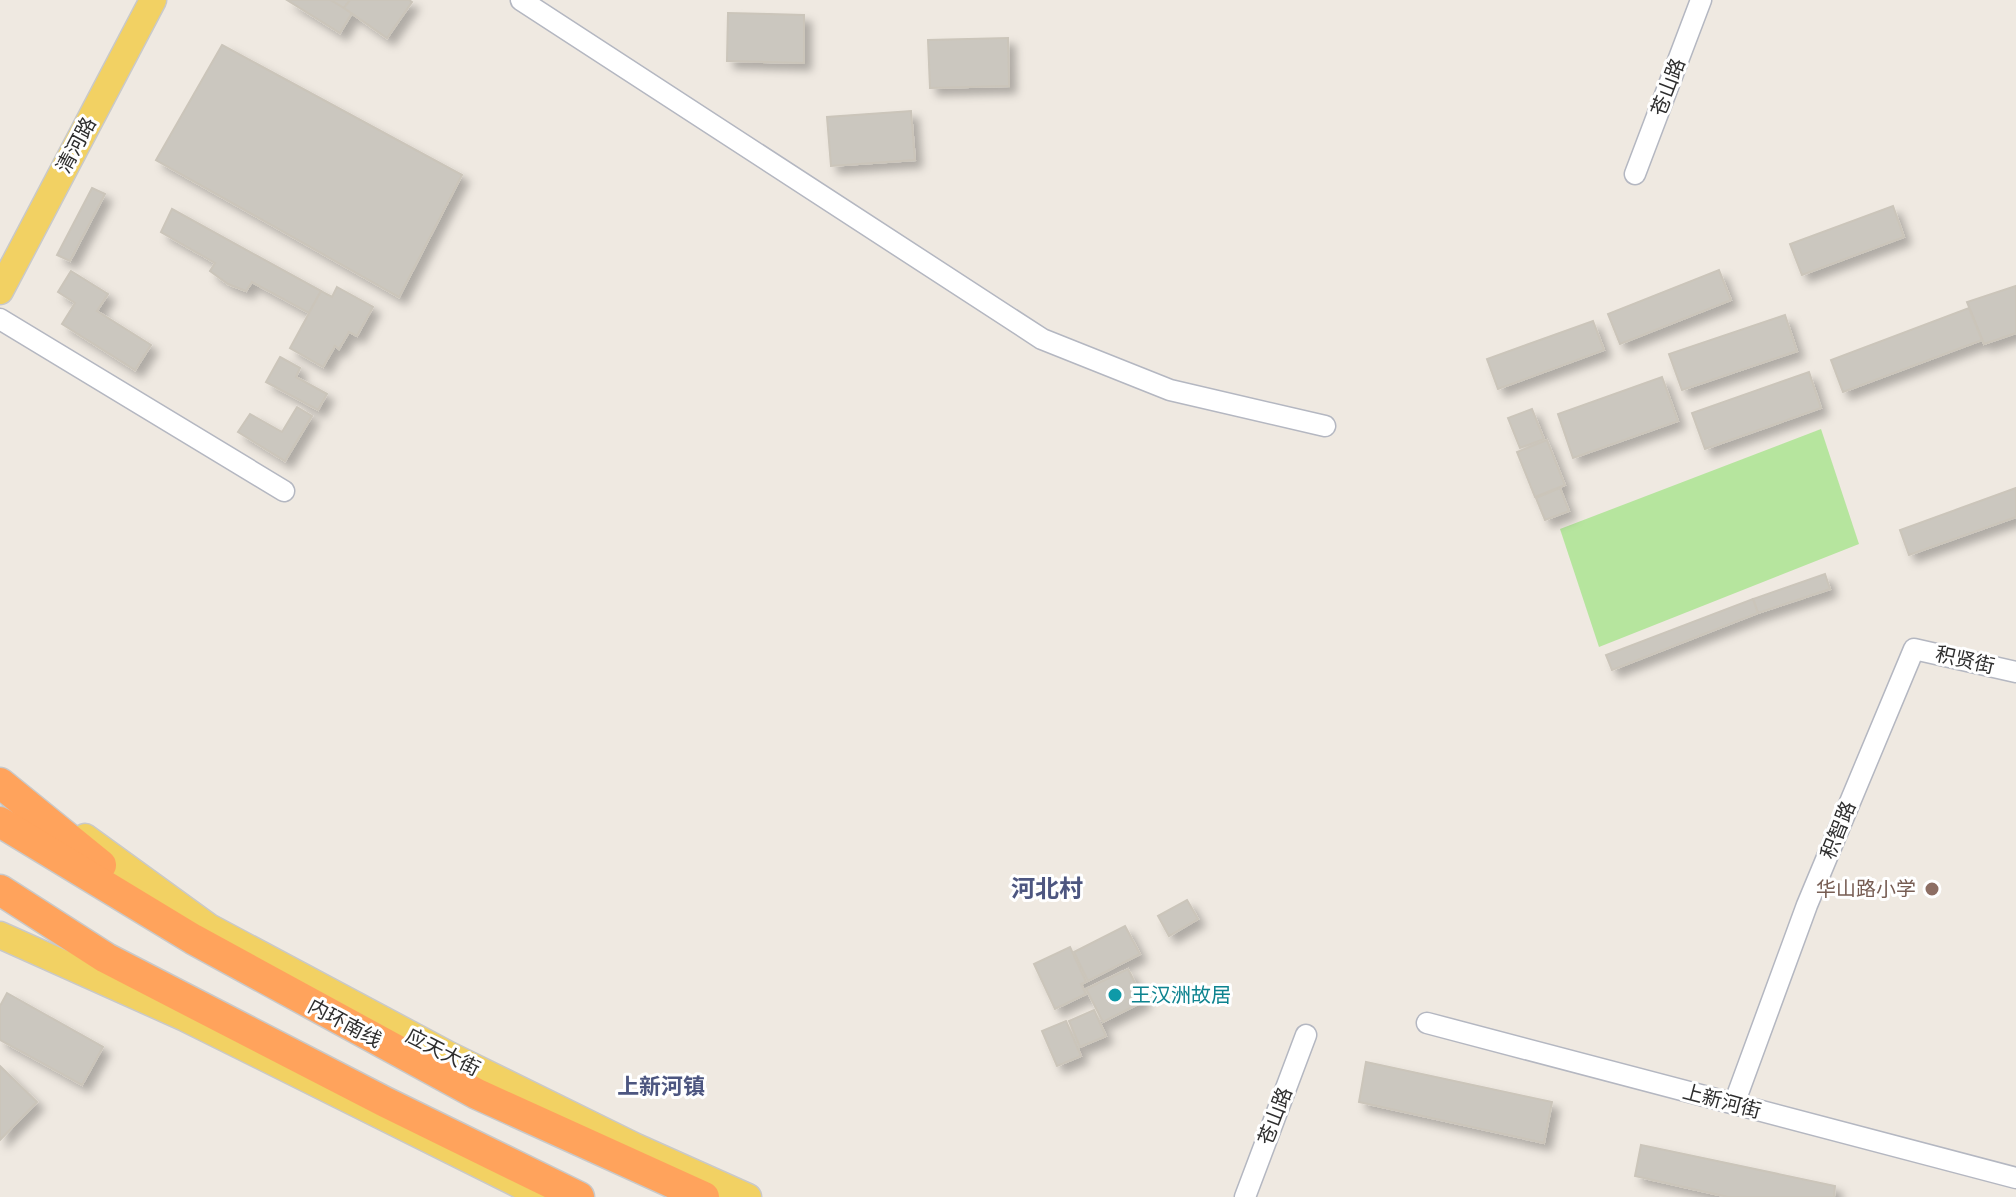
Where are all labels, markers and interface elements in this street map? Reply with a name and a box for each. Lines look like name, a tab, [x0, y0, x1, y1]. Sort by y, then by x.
street label: 苍山路	[1644, 54, 1691, 120]
street label: 清河路	[50, 112, 102, 178]
street label: 积贤街	[1933, 640, 1997, 679]
street label: 积智路	[1814, 797, 1861, 863]
district label: 河北村	[1011, 871, 1083, 904]
place label: 华山路小学	[1816, 875, 1916, 902]
marker: 华山路小学	[1923, 880, 1941, 898]
place label: 王汉洲故居	[1131, 981, 1231, 1008]
marker: 王汉洲故居	[1106, 986, 1124, 1004]
street label: 内环南线	[304, 992, 387, 1053]
street label: 应天大街	[401, 1021, 485, 1082]
district label: 上新河镇	[617, 1070, 705, 1100]
street label: 上新河街	[1680, 1077, 1764, 1124]
street label: 苍山路	[1251, 1083, 1298, 1149]

